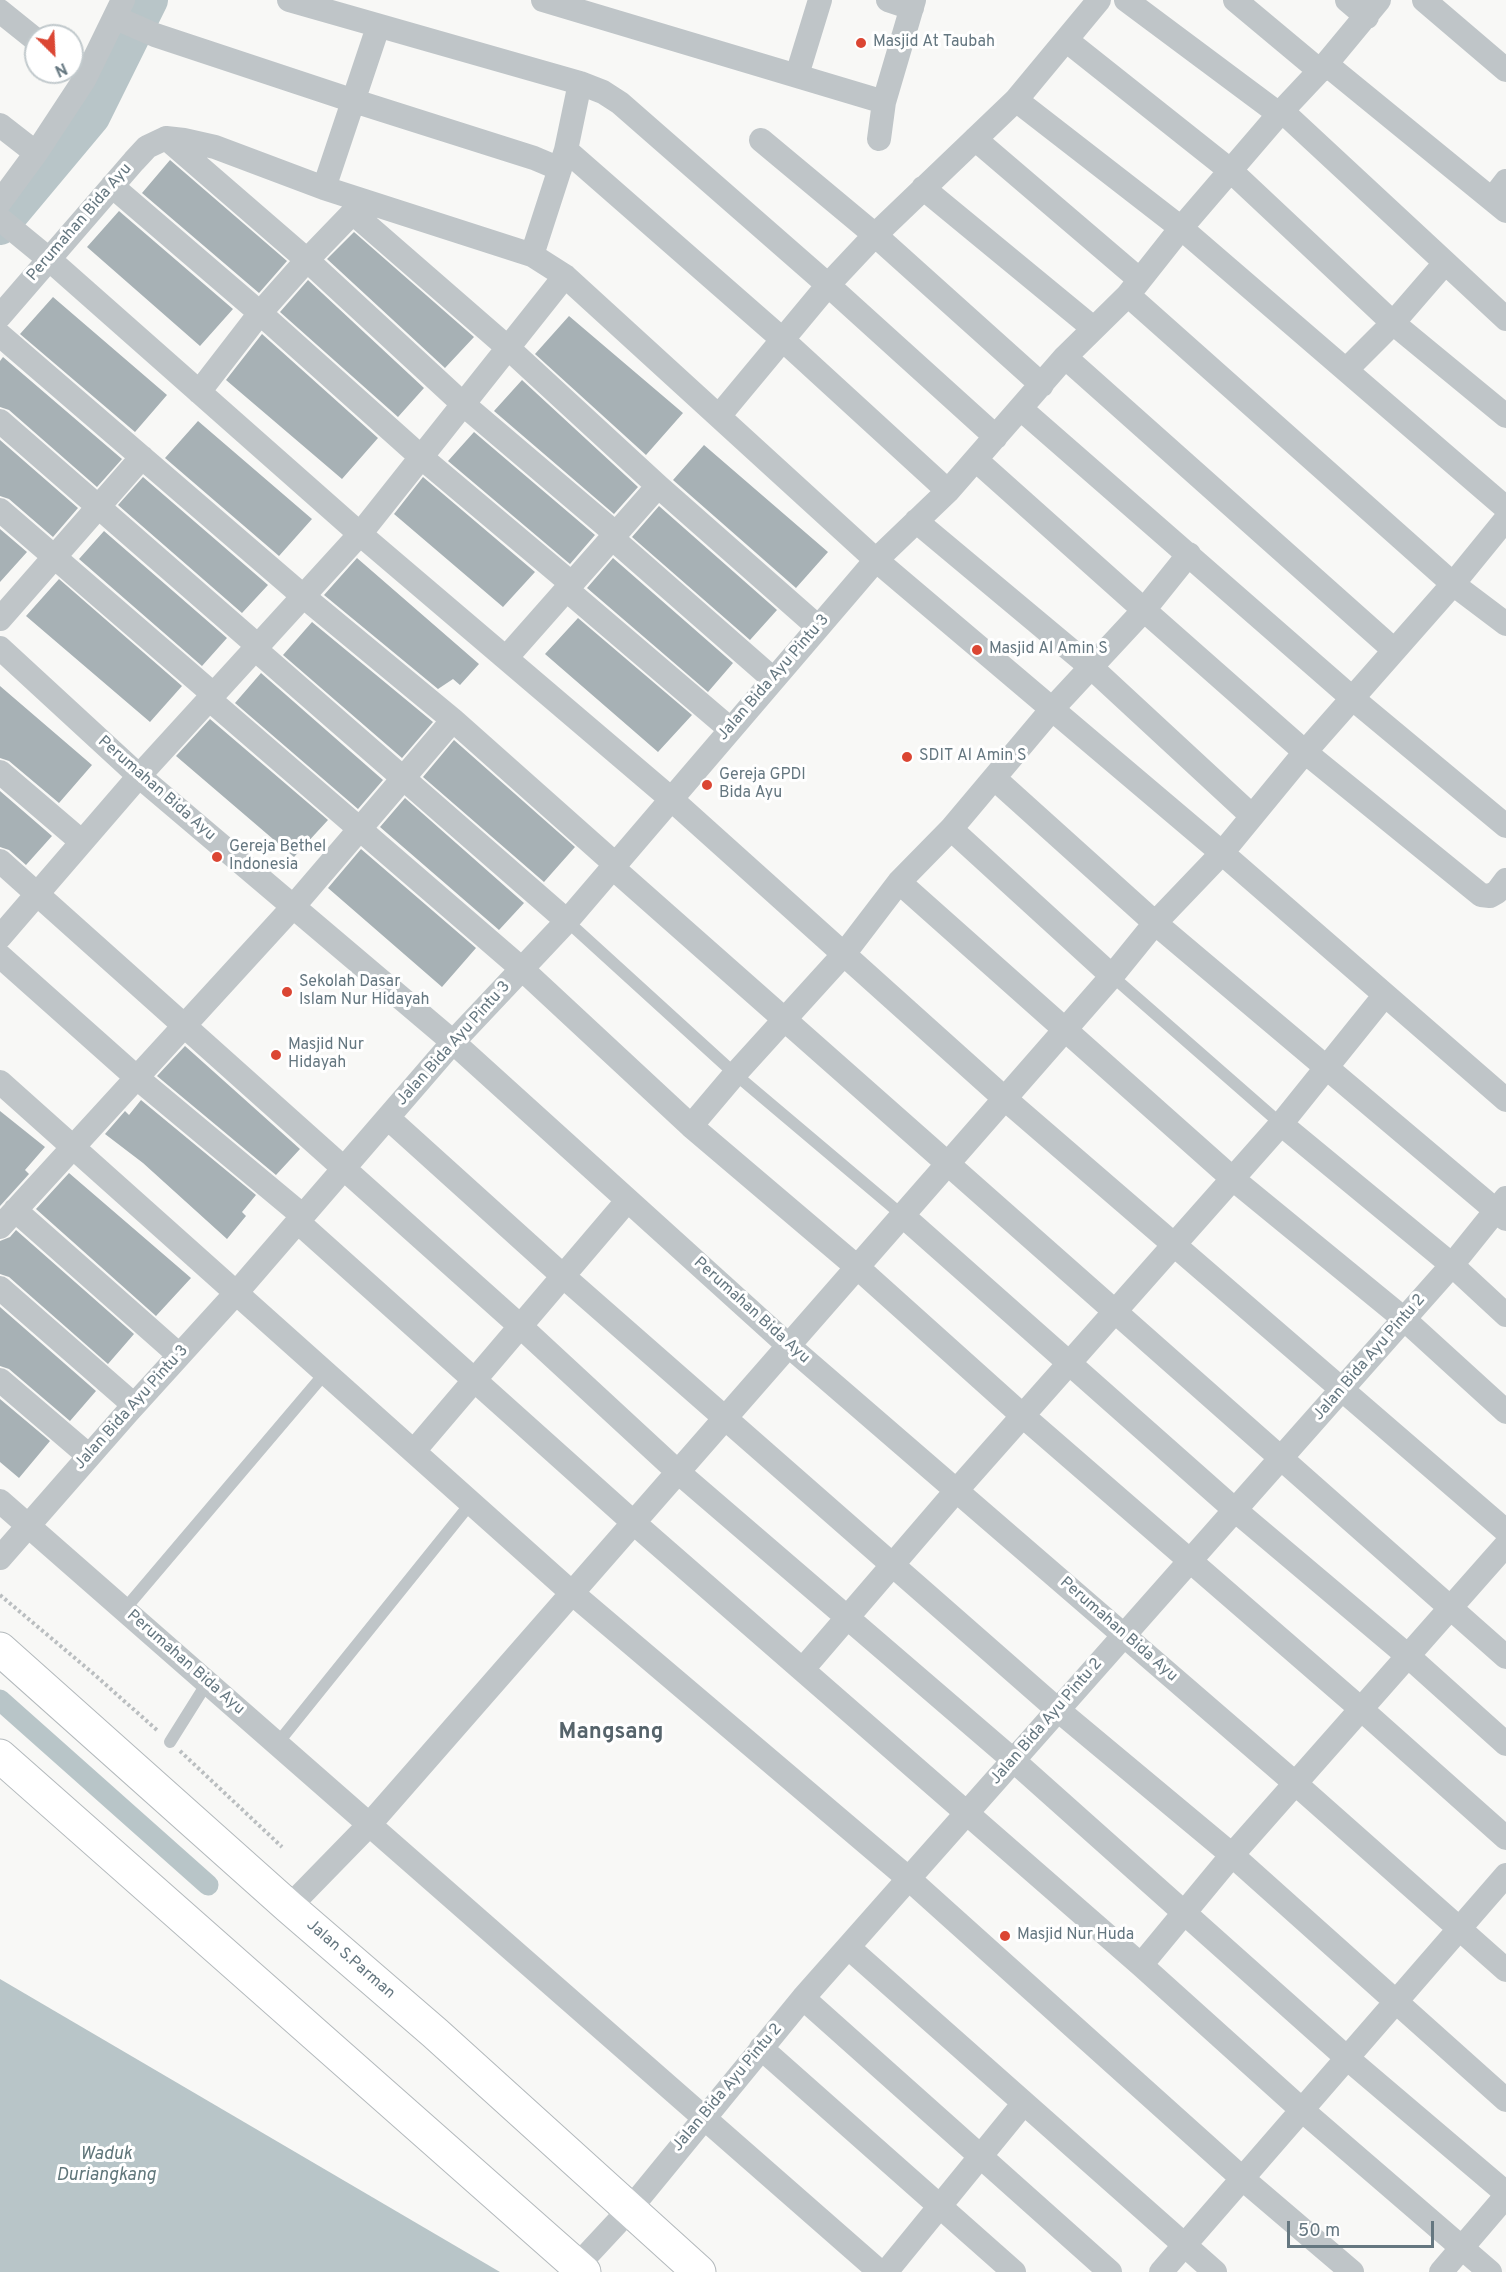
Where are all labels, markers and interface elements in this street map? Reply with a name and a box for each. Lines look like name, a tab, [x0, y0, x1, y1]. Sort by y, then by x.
north arrow	[24, 24, 84, 84]
place label: Masjid At Taubah	[873, 33, 995, 53]
marker: Masjid At Taubah	[854, 36, 868, 50]
text: N	[51, 57, 70, 80]
street label: Perumahan Bida Ayu	[24, 160, 136, 286]
street label: Jalan Bida Ayu Pintu 3	[714, 611, 834, 745]
place label: Masjid Al Amin S	[989, 640, 1108, 660]
marker: Masjid Al Amin S	[970, 643, 984, 657]
street label: Perumahan Bida Ayu	[93, 733, 219, 845]
place label: SDIT Al Amin S	[919, 747, 1027, 767]
marker: SDIT Al Amin S	[900, 750, 914, 764]
place label: Gereja GPDI Bida Ayu	[719, 766, 806, 804]
marker: Gereja GPDI Bida Ayu	[700, 778, 714, 792]
place label: Gereja Bethel Indonesia	[229, 838, 326, 876]
marker: Gereja Bethel Indonesia	[210, 850, 224, 864]
place label: Sekolah Dasar Islam Nur Hidayah	[299, 973, 429, 1011]
street label: Jalan Bida Ayu Pintu 3	[393, 978, 515, 1110]
marker: Sekolah Dasar Islam Nur Hidayah	[280, 985, 294, 999]
place label: Masjid Nur Hidayah	[288, 1036, 364, 1074]
marker: Masjid Nur Hidayah	[269, 1048, 283, 1062]
street label: Perumahan Bida Ayu	[689, 1254, 813, 1368]
street label: Jalan Bida Ayu Pintu 2	[1310, 1291, 1430, 1425]
street label: Jalan Bida Ayu Pintu 3	[71, 1342, 193, 1474]
street label: Perumahan Bida Ayu	[1055, 1574, 1181, 1686]
street label: Perumahan Bida Ayu	[122, 1607, 248, 1719]
street label: Jalan Bida Ayu Pintu 2	[987, 1655, 1107, 1789]
district label: Mangsang	[559, 1721, 663, 1747]
street label: Jalan S.Parman	[302, 1916, 398, 2004]
place label: Masjid Nur Huda	[1017, 1926, 1134, 1946]
marker: Masjid Nur Huda	[998, 1929, 1012, 1943]
street label: Jalan Bida Ayu Pintu 2	[669, 2020, 787, 2156]
water label: Waduk Duriangkang	[56, 2144, 156, 2186]
scale bar	[1290, 2209, 1437, 2247]
text: 50 m	[1298, 2220, 1340, 2243]

